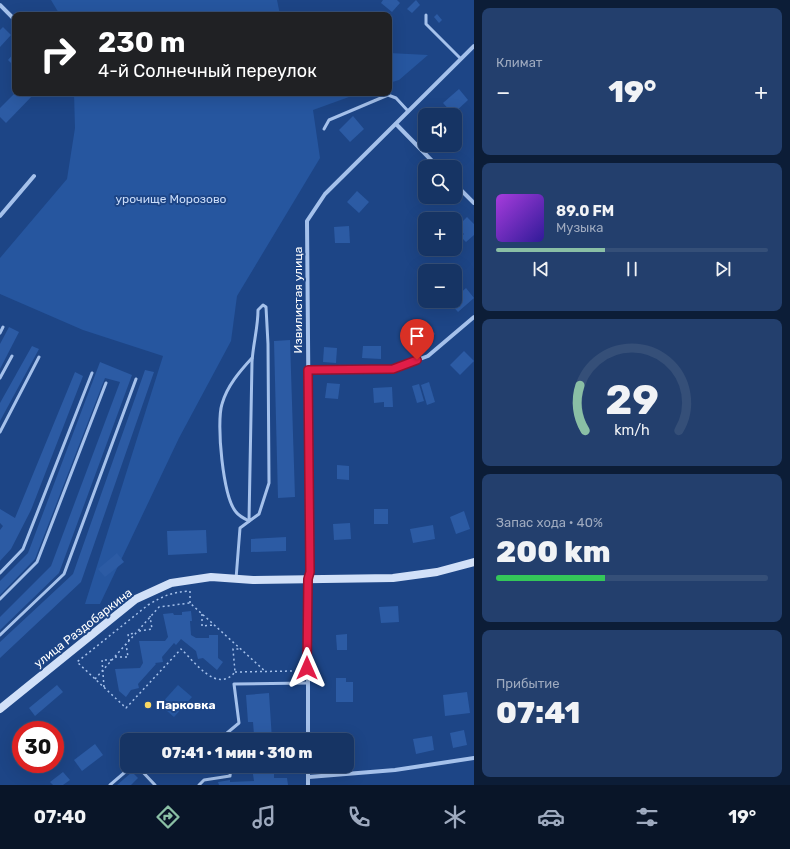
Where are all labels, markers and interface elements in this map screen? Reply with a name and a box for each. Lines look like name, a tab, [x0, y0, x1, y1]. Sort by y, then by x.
text: 230 m	[98, 26, 185, 59]
icon: right	[32, 28, 84, 80]
text: Климат	[496, 55, 542, 70]
text: 4-й Солнечный переулок	[98, 60, 317, 82]
text: 19°	[608, 74, 656, 110]
text: −	[496, 79, 510, 106]
text: +	[754, 79, 768, 106]
map controls	[418, 108, 462, 308]
button: sound	[418, 108, 462, 152]
button: search	[418, 160, 462, 204]
park label: урочище Морозово	[115, 192, 227, 206]
text: 89.0 FM	[556, 202, 614, 220]
button: +	[418, 212, 462, 256]
text: Музыка	[556, 220, 603, 235]
street label: Извилистая улица	[291, 247, 305, 353]
icon: previous	[530, 258, 552, 280]
icon: pause	[621, 258, 643, 280]
icon: next	[712, 258, 734, 280]
button: −	[418, 264, 462, 308]
pin	[400, 319, 434, 360]
icon: arrive	[406, 325, 428, 347]
text: 29	[605, 374, 659, 423]
text: km/h	[614, 421, 650, 438]
text: Запас хода · 40%	[496, 515, 603, 530]
text: 200 km	[496, 534, 610, 570]
street label: улица Раздобаркина	[31, 585, 135, 671]
position arrow	[286, 647, 328, 689]
text: Прибытие	[496, 676, 560, 691]
text: 07:41	[496, 695, 580, 731]
place label: Парковка	[156, 698, 216, 712]
marker: Парковка	[143, 700, 153, 710]
speed limit sign: 30	[12, 721, 64, 773]
text: 07:41 · 1 мин · 310 m	[161, 744, 313, 762]
icon: directions	[154, 803, 182, 831]
icon: music	[250, 803, 278, 831]
icon: phone	[345, 803, 373, 831]
icon: climate	[441, 803, 469, 831]
icon: car	[537, 803, 565, 831]
icon: filters	[633, 803, 661, 831]
text: 07:40	[34, 806, 86, 828]
text: 19°	[728, 806, 756, 828]

